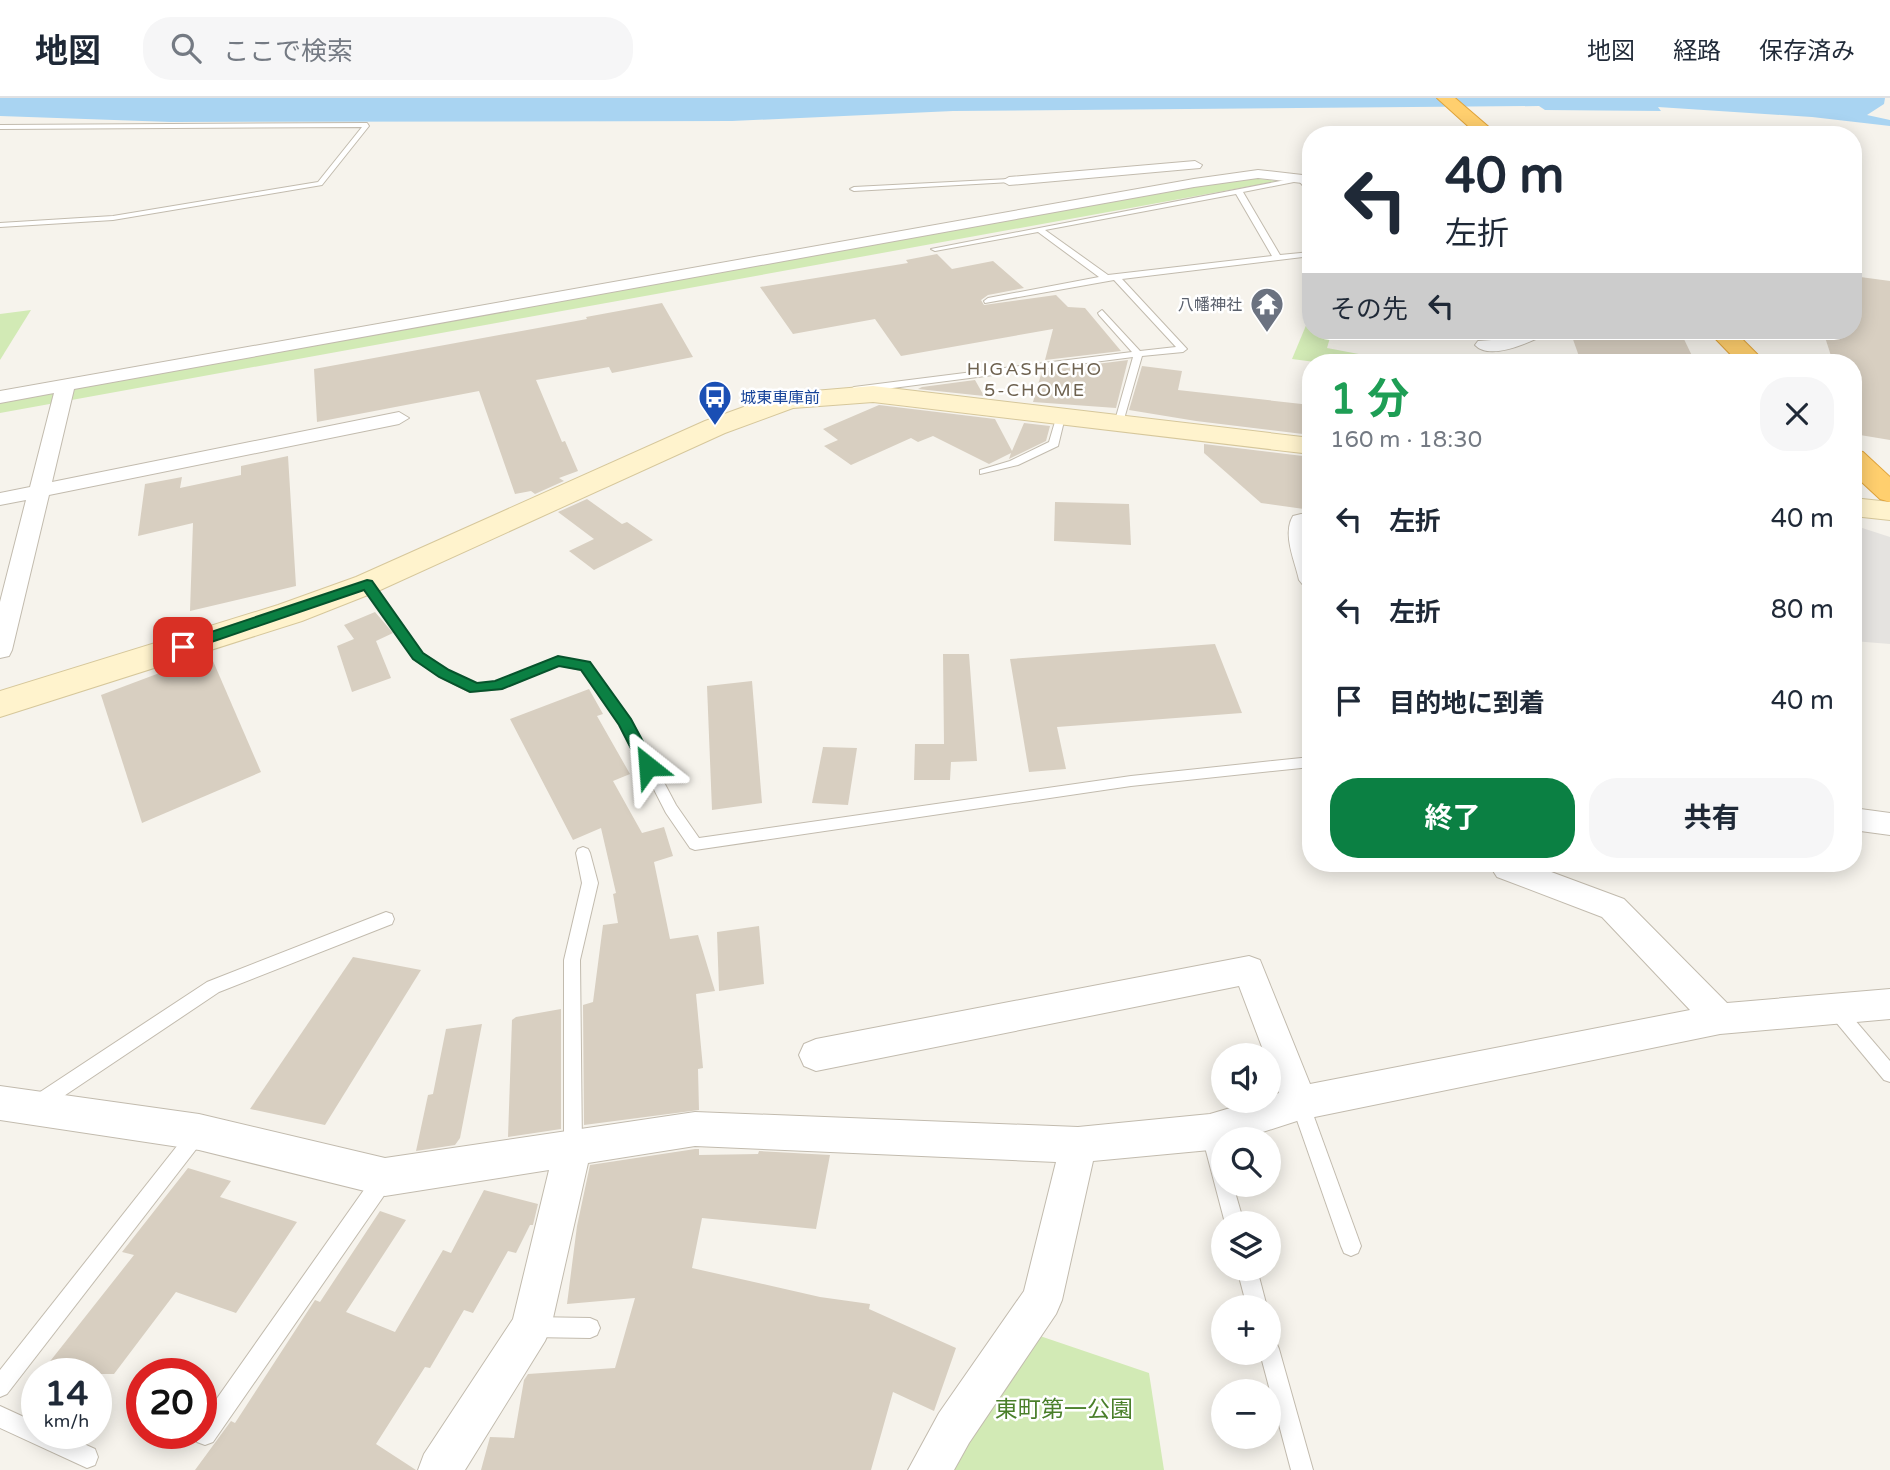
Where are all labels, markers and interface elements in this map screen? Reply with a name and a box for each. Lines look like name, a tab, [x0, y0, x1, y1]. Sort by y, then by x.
search box	[143, 17, 633, 80]
icon: search	[167, 29, 205, 67]
text: 地図	[35, 32, 101, 71]
text: ここで検索	[223, 36, 353, 67]
text: 地図	[1587, 37, 1635, 66]
text: 経路	[1673, 37, 1721, 66]
text: 保存済み	[1759, 37, 1855, 66]
text: 40 m	[1445, 147, 1564, 206]
icon: left	[1330, 154, 1421, 245]
text: 左折	[1445, 215, 1509, 253]
temple icon: 八幡神社	[1248, 285, 1286, 334]
icon: left	[1422, 287, 1460, 325]
text: その先	[1330, 294, 1408, 325]
place label: 八幡神社	[1178, 295, 1242, 315]
district label: HIGASHICHO 5-CHOME	[967, 358, 1103, 401]
text: 1 分	[1330, 374, 1409, 425]
button: close	[1760, 377, 1834, 451]
bus stop icon: 城東車庫前	[696, 378, 734, 427]
place label: 城東車庫前	[740, 388, 820, 408]
text: 160 m · 18:30	[1330, 426, 1482, 454]
icon: left	[1330, 500, 1368, 538]
text: 40 m	[1771, 503, 1834, 534]
text: 左折	[1389, 506, 1441, 537]
icon: left	[1330, 591, 1368, 629]
text: 80 m	[1771, 594, 1834, 625]
text: 左折	[1389, 597, 1441, 628]
pin	[153, 617, 213, 677]
icon: arrive	[164, 628, 202, 666]
icon: arrive	[1330, 682, 1368, 720]
text: 40 m	[1771, 685, 1834, 716]
text: 目的地に到着	[1389, 688, 1545, 719]
position arrow	[611, 729, 685, 803]
button: 終了	[1330, 778, 1575, 858]
button: 共有	[1589, 778, 1834, 858]
map controls	[1211, 1043, 1281, 1449]
button: sound	[1211, 1043, 1281, 1113]
button: search	[1211, 1127, 1281, 1197]
button: layers	[1211, 1211, 1281, 1281]
button: +	[1211, 1295, 1281, 1365]
speed limit sign: 20	[126, 1358, 217, 1449]
text: 14	[45, 1373, 88, 1415]
button: −	[1211, 1379, 1281, 1449]
park label: 東町第一公園	[995, 1396, 1133, 1424]
text: km/h	[44, 1410, 89, 1432]

